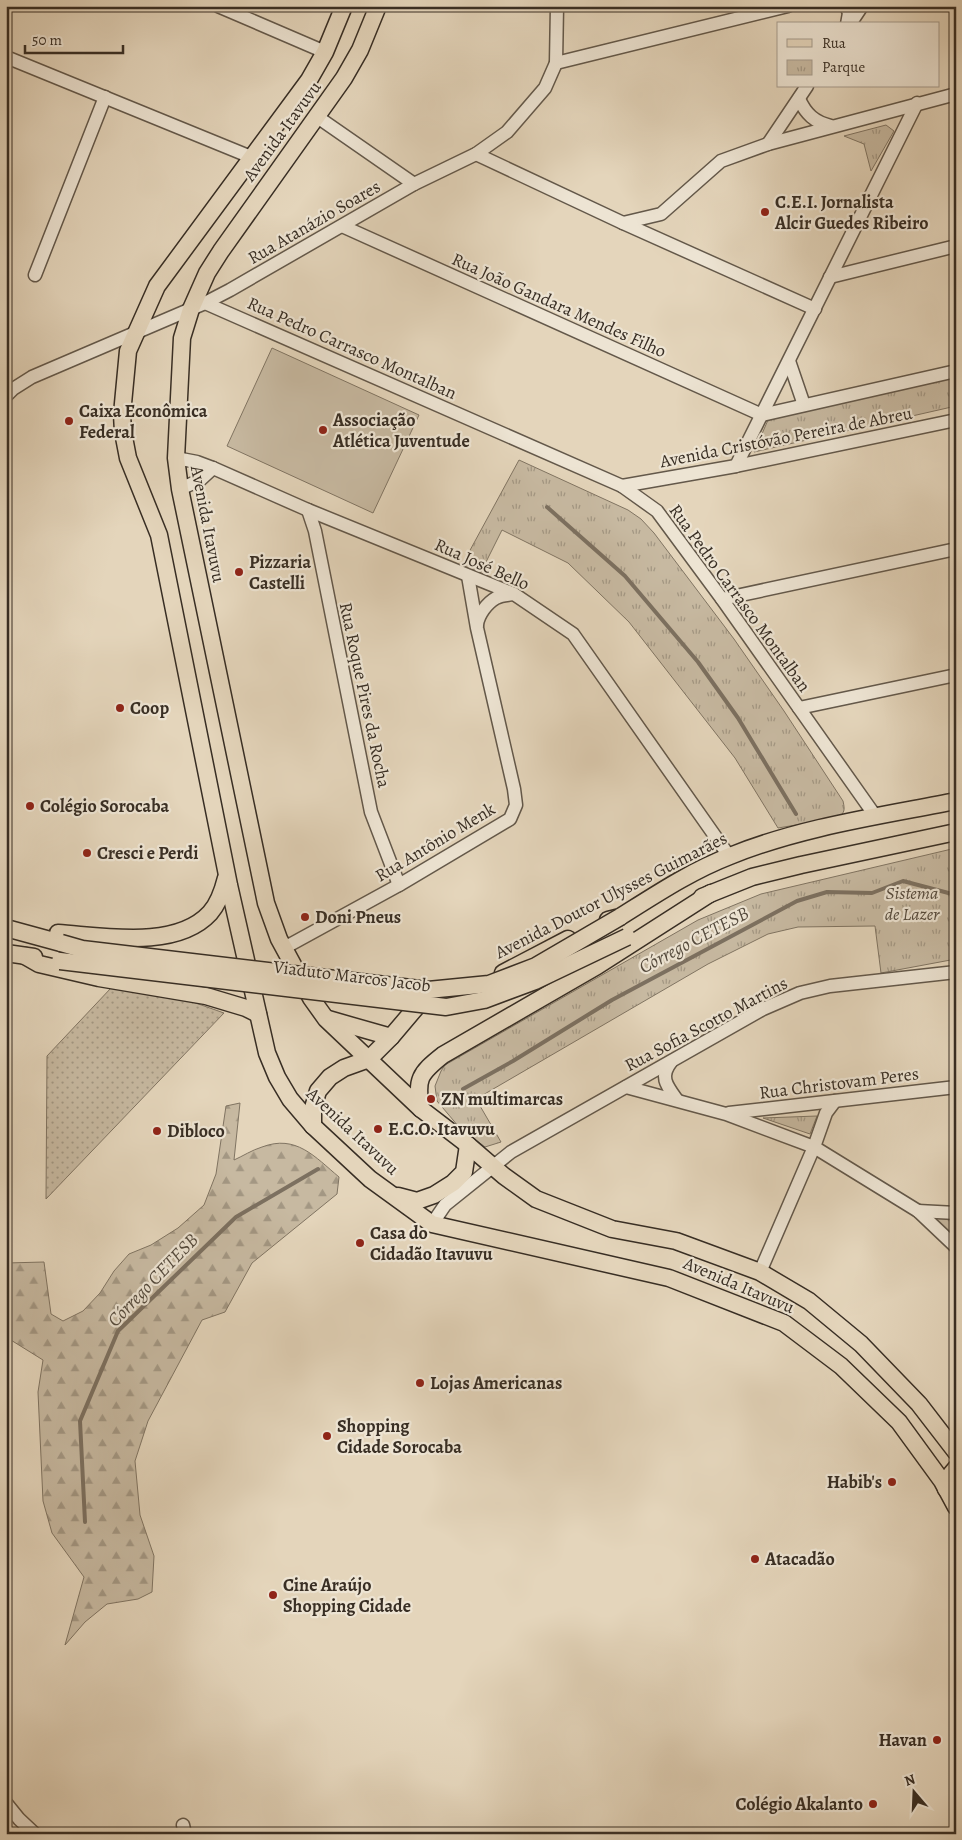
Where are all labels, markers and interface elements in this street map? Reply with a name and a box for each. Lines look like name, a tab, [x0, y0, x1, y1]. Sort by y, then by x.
scale bar	[25, 22, 122, 54]
legend	[777, 22, 940, 88]
text: 50 m	[32, 30, 62, 50]
text: Rua	[822, 33, 846, 53]
text: Parque	[822, 57, 865, 77]
street label: Avenida Itavuvu	[237, 76, 327, 187]
street label: Rua Atanázio Soares	[243, 174, 385, 270]
place label: C.E.I. Jornalista Alcir Guedes Ribeiro	[774, 190, 929, 235]
marker: C.E.I. Jornalista Alcir Guedes Ribeiro	[759, 206, 771, 218]
street label: Rua João Gandara Mendes Filho	[448, 247, 670, 363]
street label: Rua Pedro Carrasco Montalban	[244, 291, 461, 405]
place label: Caixa Econômica Federal	[79, 399, 208, 444]
street label: Avenida Cristóvão Pereira de Abreu	[657, 401, 915, 473]
place label: Associação Atlética Juventude	[332, 408, 470, 453]
marker: Caixa Econômica Federal	[63, 415, 75, 427]
marker: Associação Atlética Juventude	[317, 424, 329, 436]
street label: Avenida Itavuvu	[185, 463, 231, 585]
street label: Rua Pedro Carrasco Montalban	[664, 499, 816, 697]
street label: Rua José Bello	[431, 532, 533, 596]
place label: Pizzaria Castelli	[249, 550, 311, 595]
marker: Pizzaria Castelli	[233, 566, 245, 578]
street label: Rua Roque Pires da Rocha	[334, 600, 397, 791]
place label: Coop	[130, 696, 169, 720]
marker: Coop	[114, 702, 126, 714]
place label: Colégio Sorocaba	[40, 794, 170, 818]
street label: Rua Antônio Menk	[370, 797, 500, 887]
marker: Colégio Sorocaba	[24, 800, 36, 812]
street label: Avenida Doutor Ulysses Guimarães	[490, 826, 731, 965]
place label: Cresci e Perdi	[97, 841, 199, 865]
marker: Cresci e Perdi	[81, 847, 93, 859]
park label: Sistema de Lazer	[885, 881, 940, 926]
water label: Córrego CETESB	[634, 900, 754, 980]
place label: Doni Pneus	[315, 905, 401, 929]
marker: Doni Pneus	[299, 911, 311, 923]
street label: Viaduto Marcos Jacob	[271, 954, 432, 998]
street label: Rua Sofia Scotto Martins	[620, 971, 792, 1077]
street label: Rua Christovam Peres	[758, 1061, 920, 1105]
street label: Avenida Itavuvu	[301, 1081, 405, 1180]
place label: ZN multimarcas	[441, 1087, 563, 1111]
marker: ZN multimarcas	[425, 1093, 437, 1105]
place label: E.C.O. Itavuvu	[388, 1117, 495, 1141]
place label: Dibloco	[167, 1119, 225, 1143]
marker: E.C.O. Itavuvu	[372, 1123, 384, 1135]
marker: Dibloco	[151, 1125, 163, 1137]
place label: Casa do Cidadão Itavuvu	[370, 1221, 493, 1266]
water label: Córrego CETESB	[102, 1227, 204, 1333]
marker: Casa do Cidadão Itavuvu	[354, 1237, 366, 1249]
street label: Avenida Itavuvu	[679, 1250, 798, 1319]
place label: Lojas Americanas	[430, 1371, 562, 1395]
marker: Lojas Americanas	[414, 1377, 426, 1389]
place label: Shopping Cidade Sorocaba	[337, 1414, 462, 1459]
marker: Shopping Cidade Sorocaba	[321, 1430, 333, 1442]
place label: Habib's	[827, 1470, 882, 1494]
marker: Habib's	[886, 1476, 898, 1488]
place label: Atacadão	[764, 1547, 835, 1571]
marker: Atacadão	[749, 1553, 761, 1565]
place label: Cine Araújo Shopping Cidade	[283, 1573, 411, 1618]
marker: Cine Araújo Shopping Cidade	[267, 1589, 279, 1601]
place label: Havan	[878, 1728, 927, 1752]
marker: Havan	[931, 1734, 943, 1746]
north arrow	[890, 1768, 940, 1818]
text: N	[902, 1770, 918, 1791]
place label: Colégio Akalanto	[736, 1792, 863, 1816]
marker: Colégio Akalanto	[867, 1798, 879, 1810]

